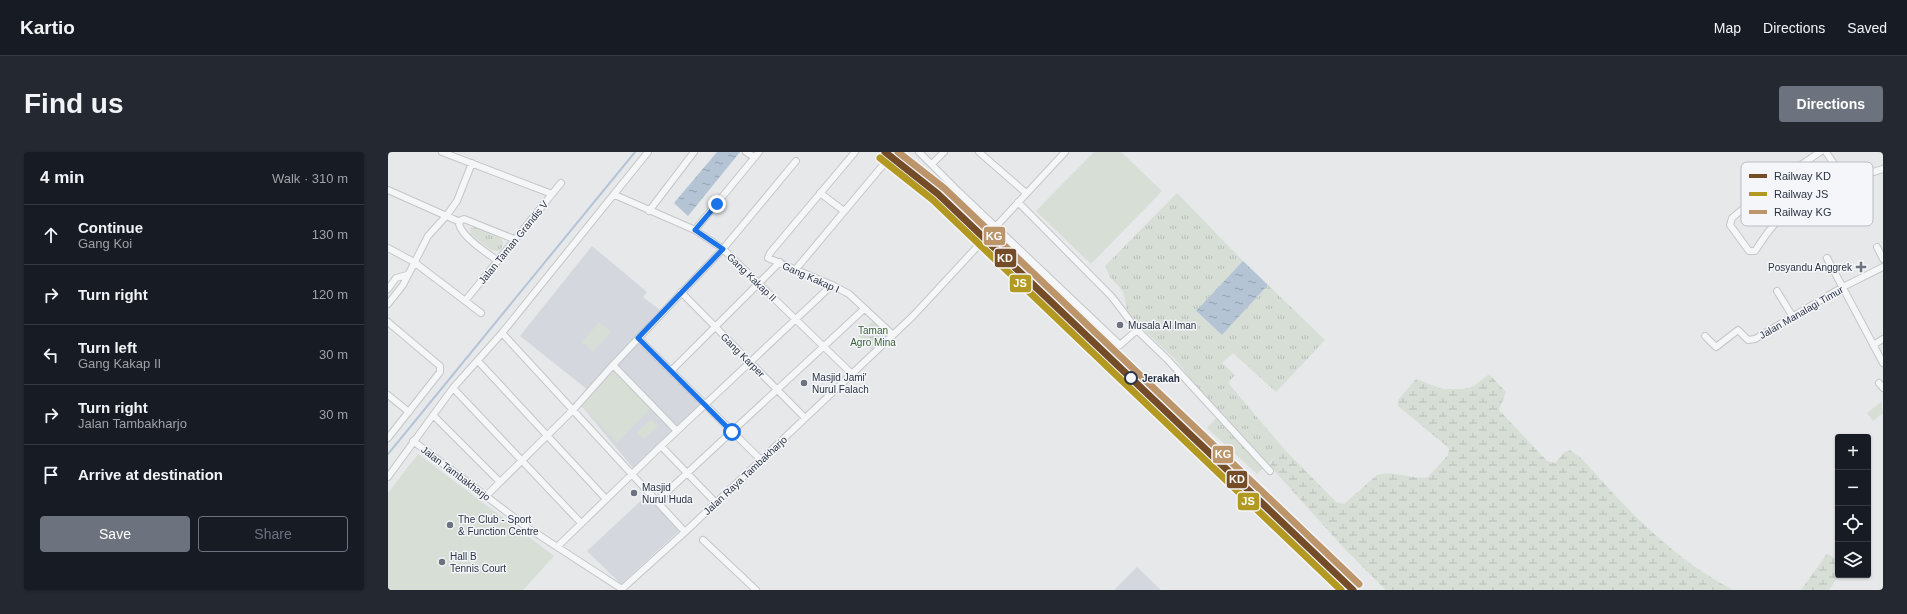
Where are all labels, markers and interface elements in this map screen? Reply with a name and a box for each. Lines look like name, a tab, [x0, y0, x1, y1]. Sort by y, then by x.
text: Kartio	[20, 17, 75, 38]
text: Map	[1714, 20, 1741, 36]
text: Directions	[1763, 20, 1825, 36]
text: Saved	[1847, 20, 1887, 36]
button: Directions	[1779, 86, 1883, 122]
text: Find us	[24, 88, 124, 119]
legend	[1741, 162, 1873, 226]
text: 4 min	[40, 168, 84, 187]
text: Railway KD	[1774, 170, 1831, 182]
text: Walk · 310 m	[272, 171, 348, 186]
text: Railway JS	[1774, 188, 1828, 200]
route end	[708, 195, 726, 213]
street label: Jalan Taman Grandis V	[476, 198, 551, 286]
text: Railway KG	[1774, 206, 1831, 218]
text: Continue	[78, 219, 143, 236]
icon: ahead	[40, 224, 62, 246]
line badge: KG	[983, 226, 1006, 246]
text: 130 m	[312, 227, 348, 242]
text: KG	[986, 230, 1002, 242]
text: Gang Koi	[78, 236, 132, 251]
line badge: KD	[994, 248, 1017, 268]
street label: Gang Kakap II	[725, 251, 778, 304]
text: KD	[997, 252, 1013, 264]
street label: Gang Kakap I	[781, 260, 841, 295]
marker: Posyandu Anggrek	[1855, 261, 1867, 273]
place label: Posyandu Anggrek	[1768, 262, 1853, 273]
line badge: JS	[1009, 274, 1032, 293]
text: JS	[1013, 277, 1027, 289]
icon: right	[40, 284, 62, 306]
street label: Jalan Manalagi Timur	[1757, 284, 1846, 341]
text: Turn right	[78, 286, 148, 303]
text: 120 m	[312, 287, 348, 302]
marker: Musala Al Iman	[1115, 320, 1125, 330]
place label: Musala Al Iman	[1128, 320, 1196, 331]
park label: Taman Agro Mina	[850, 325, 896, 348]
street label: Gang Karper	[719, 331, 767, 380]
text: Turn left	[78, 339, 137, 356]
icon: left	[40, 344, 62, 366]
text: 30 m	[319, 347, 348, 362]
text: Gang Kakap II	[78, 356, 161, 371]
marker: Jerakah	[1124, 371, 1138, 385]
place label: Masjid Jami' Nurul Falach	[812, 372, 869, 395]
place label: Jerakah	[1142, 373, 1180, 384]
marker: Masjid Jami' Nurul Falach	[799, 378, 809, 388]
text: Turn right	[78, 399, 148, 416]
icon: right	[40, 404, 62, 426]
text: 30 m	[319, 407, 348, 422]
text: Jalan Tambakharjo	[78, 416, 187, 431]
route start	[723, 423, 741, 441]
street label: Jalan Raya Tambakharjo	[701, 434, 790, 517]
map controls	[1835, 434, 1871, 578]
button: +	[1835, 434, 1871, 470]
street label: Jalan Tambakharjo	[419, 444, 493, 503]
line badge: KG	[1212, 445, 1234, 464]
text: KG	[1215, 448, 1231, 460]
icon: arrive	[40, 464, 62, 486]
text: Arrive at destination	[78, 466, 223, 483]
line badge: KD	[1226, 470, 1248, 489]
button: −	[1835, 470, 1871, 506]
text: KD	[1229, 473, 1245, 485]
place label: Masjid Nurul Huda	[642, 482, 693, 505]
marker: Masjid Nurul Huda	[629, 488, 639, 498]
line badge: JS	[1237, 492, 1260, 511]
text: JS	[1241, 495, 1255, 507]
button: locate	[1835, 506, 1871, 542]
place label: The Club - Sport & Function Centre	[458, 514, 539, 537]
button: Save	[40, 516, 190, 552]
button: Share	[198, 516, 348, 552]
marker: The Club - Sport & Function Centre	[445, 520, 455, 530]
button: layers	[1835, 542, 1871, 578]
place label: Hall B Tennis Court	[450, 551, 506, 574]
marker: Hall B Tennis Court	[437, 557, 447, 567]

